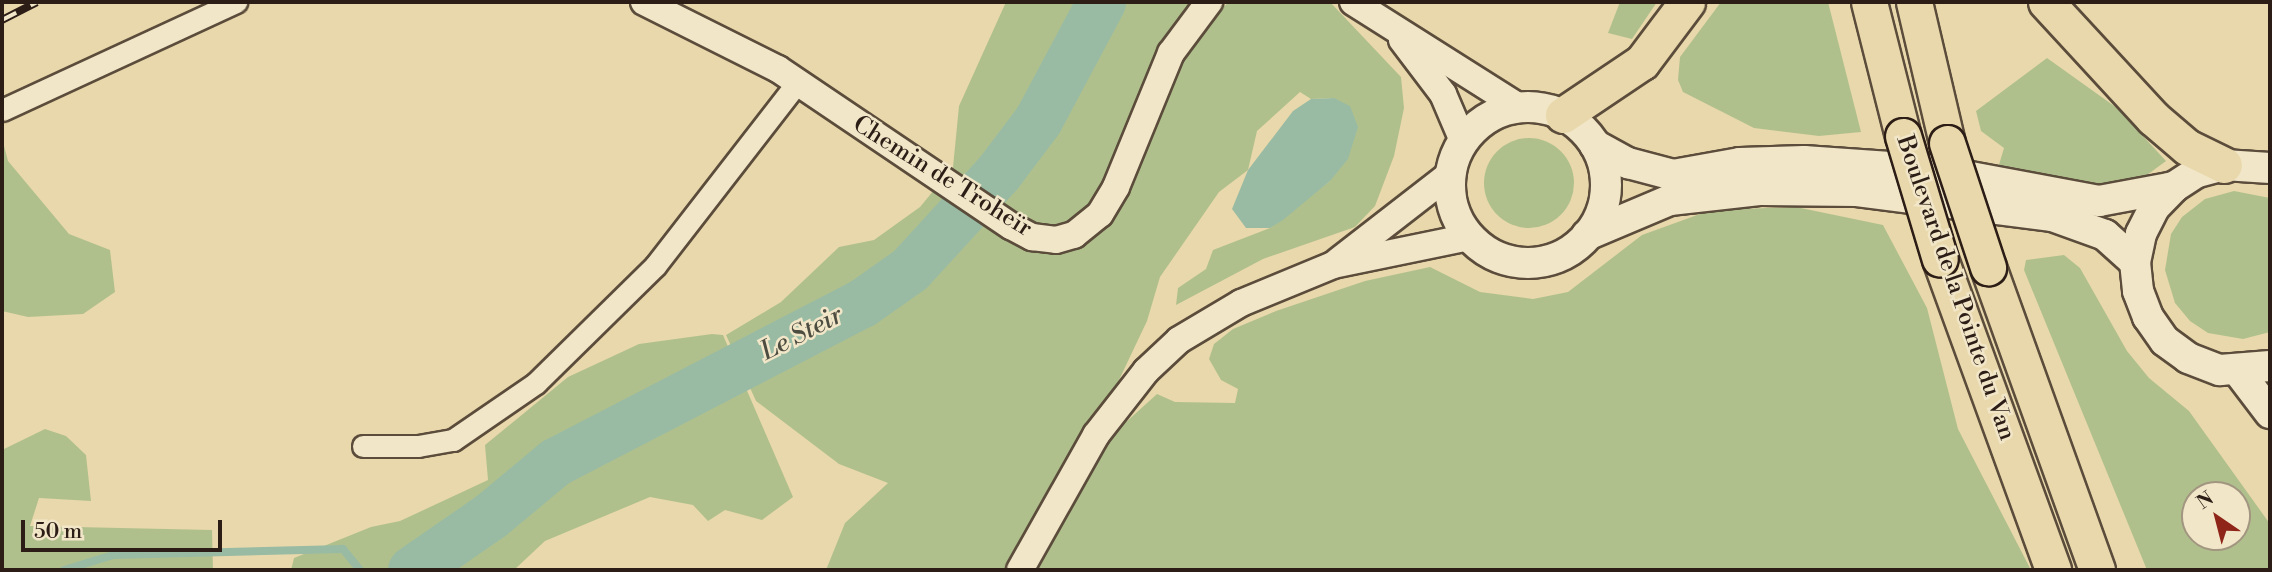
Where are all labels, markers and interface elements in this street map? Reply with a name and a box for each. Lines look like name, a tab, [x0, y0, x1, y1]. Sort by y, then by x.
street label: Chemin de Troheïr	[847, 110, 1037, 244]
street label: Boulevard de la Pointe du Van	[1889, 132, 2021, 444]
water label: Le Steir	[756, 300, 848, 368]
north arrow	[2181, 481, 2251, 551]
text: N	[2192, 486, 2218, 515]
scale bar	[24, 505, 226, 550]
text: 50 m	[34, 519, 82, 545]

